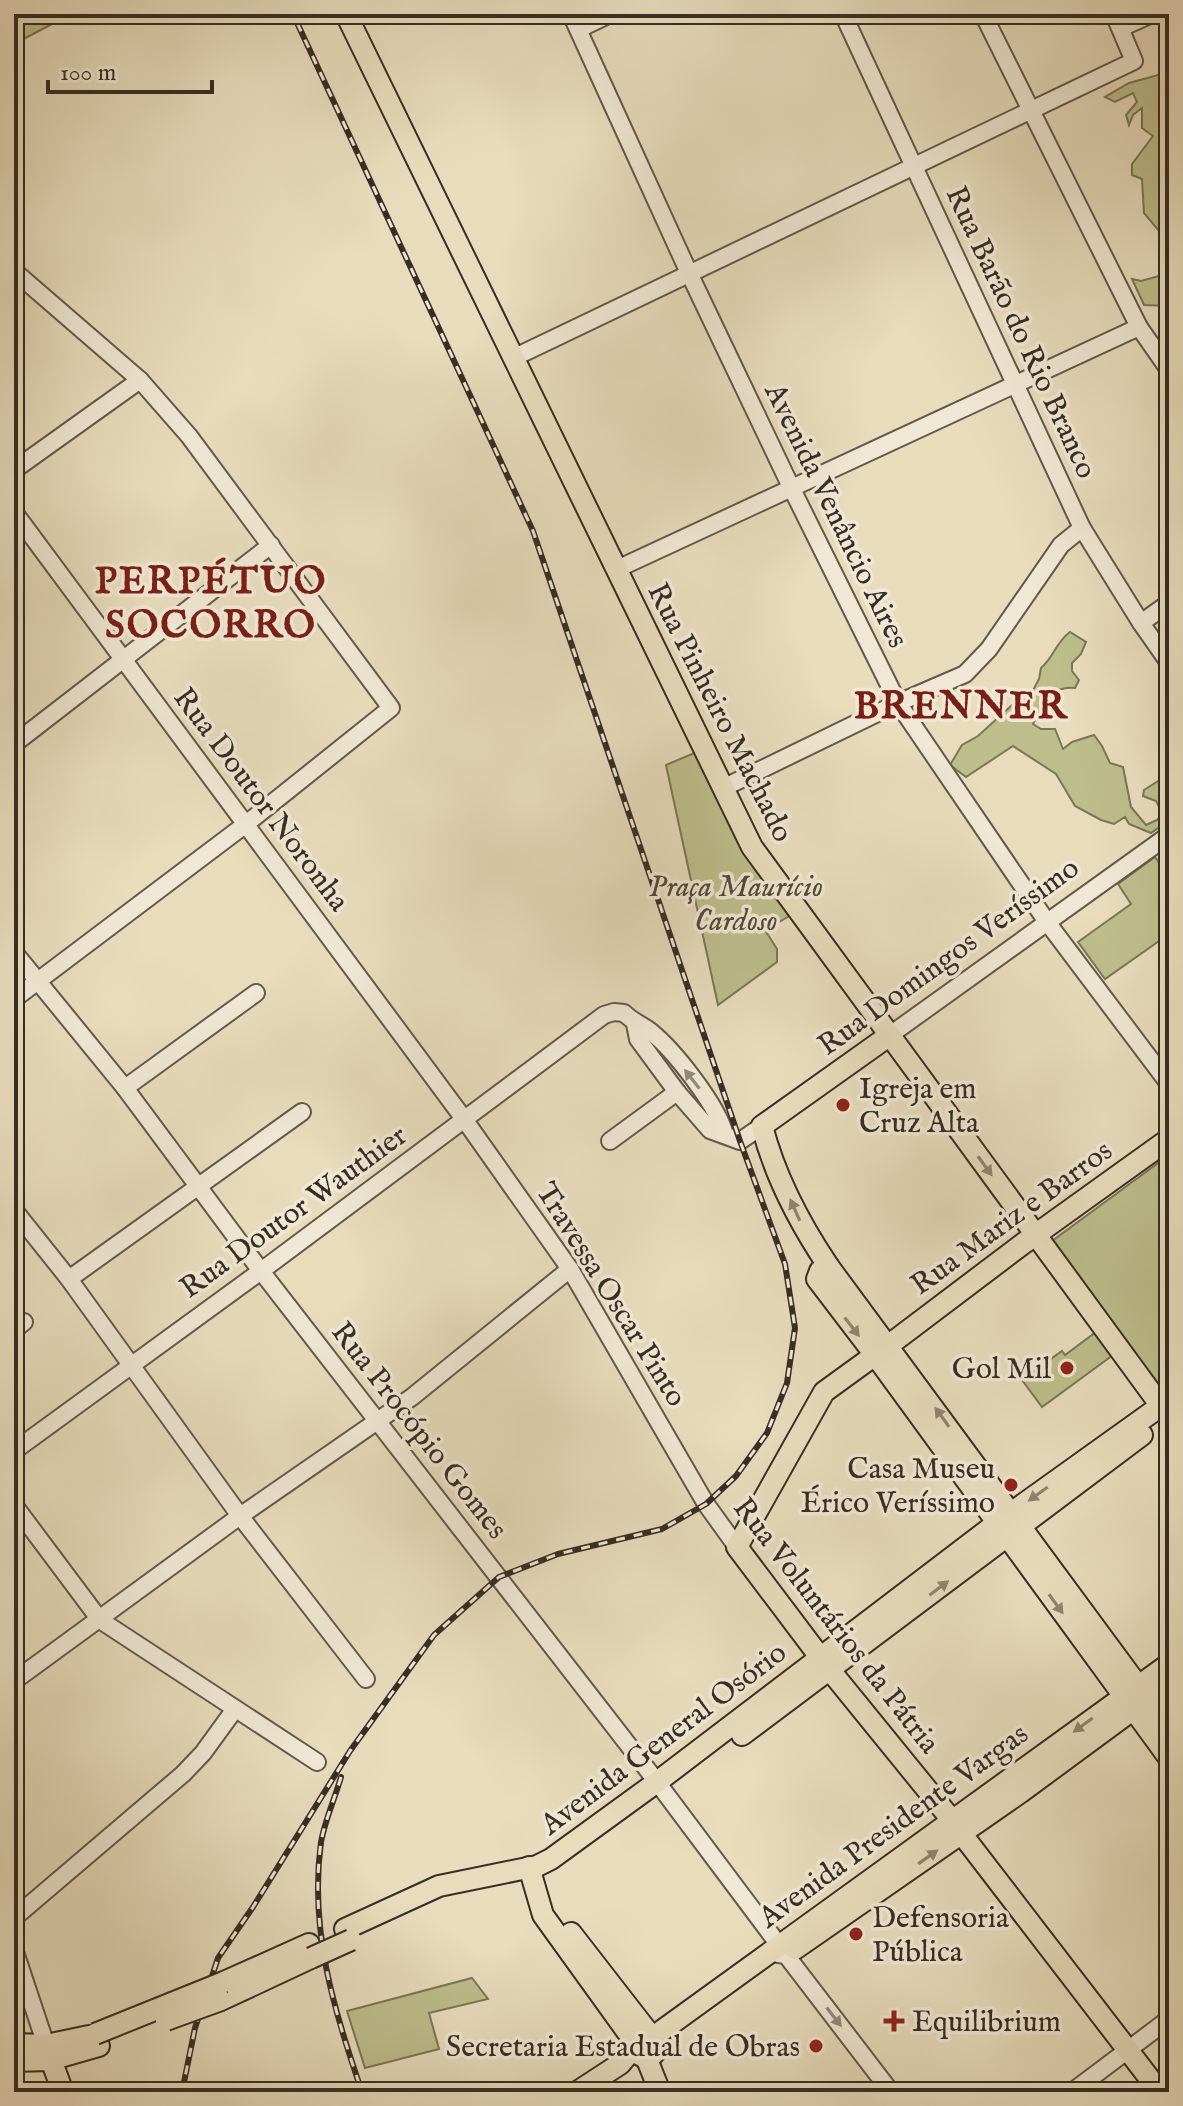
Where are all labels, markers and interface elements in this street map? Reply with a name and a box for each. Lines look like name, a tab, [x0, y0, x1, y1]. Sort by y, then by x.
scale bar	[48, 44, 212, 94]
text: 100 m	[60, 58, 116, 89]
street label: Rua Barão do Rio Branco	[936, 181, 1105, 485]
street label: Avenida Venâncio Aires	[754, 376, 916, 654]
district label: PERPÉTUO SOCORRO	[95, 557, 327, 651]
street label: Rua Pinheiro Machado	[637, 577, 801, 849]
street label: Rua Doutor Noronha	[164, 681, 357, 920]
district label: BRENNER	[854, 684, 1069, 732]
street label: Rua Domingos Veríssimo	[811, 850, 1087, 1065]
park label: Praça Maurício Cardoso	[649, 869, 823, 941]
one-way arrow	[684, 1069, 701, 1089]
place label: Igreja em Cruz Alta	[859, 1071, 979, 1143]
marker: Igreja em Cruz Alta	[834, 1096, 852, 1114]
street label: Rua Doutor Wauthier	[173, 1117, 415, 1308]
street label: Rua Mariz e Barros	[904, 1133, 1121, 1305]
one-way arrow	[976, 1156, 992, 1177]
street label: Travessa Oscar Pinto	[526, 1176, 695, 1414]
one-way arrow	[788, 1198, 801, 1221]
street label: Rua Procópio Gomes	[322, 1315, 515, 1548]
one-way arrow	[843, 1317, 860, 1337]
place label: Gol Mil	[952, 1351, 1052, 1389]
marker: Gol Mil	[1058, 1359, 1076, 1377]
one-way arrow	[934, 1406, 950, 1427]
place label: Casa Museu Érico Veríssimo	[800, 1451, 995, 1523]
marker: Casa Museu Érico Veríssimo	[1002, 1476, 1020, 1494]
one-way arrow	[1027, 1486, 1048, 1502]
street label: Rua Voluntários da Pátria	[724, 1491, 947, 1762]
one-way arrow	[929, 1580, 949, 1596]
one-way arrow	[1047, 1594, 1063, 1614]
street label: Avenida General Osório	[533, 1635, 795, 1845]
street label: Avenida Presidente Vargas	[751, 1716, 1037, 1938]
one-way arrow	[1072, 1717, 1093, 1732]
one-way arrow	[918, 1850, 939, 1865]
place label: Defensoria Pública	[872, 1900, 1009, 1972]
marker: Defensoria Pública	[847, 1925, 865, 1943]
place label: Equilibrium	[912, 2004, 1061, 2042]
one-way arrow	[825, 2007, 841, 2027]
marker: Equilibrium	[883, 2010, 905, 2032]
place label: Secretaria Estadual de Obras	[446, 2029, 800, 2067]
marker: Secretaria Estadual de Obras	[807, 2037, 825, 2055]

